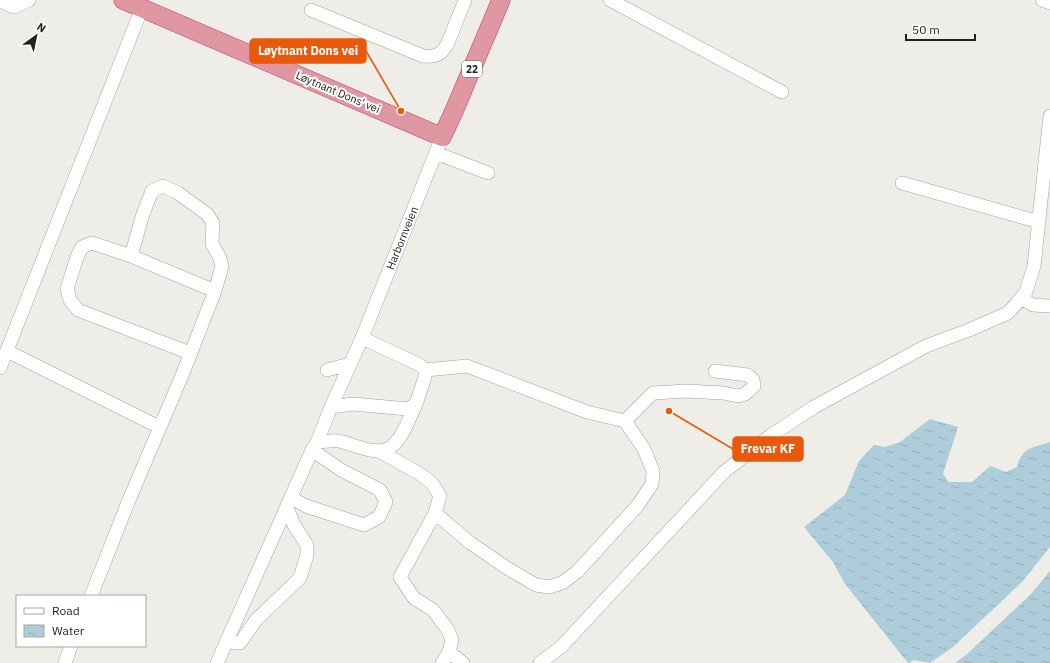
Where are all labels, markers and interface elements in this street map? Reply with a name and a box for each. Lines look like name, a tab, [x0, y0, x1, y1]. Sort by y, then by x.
north arrow	[16, 16, 56, 56]
scale bar	[906, 16, 975, 42]
text: N	[34, 20, 49, 36]
text: 50 m	[912, 22, 940, 37]
callout: Løytnant Dons vei	[250, 39, 366, 63]
text: Løytnant Dons vei	[258, 43, 358, 58]
road number: 22	[462, 61, 482, 77]
street label: Løytnant Dons' vei	[294, 68, 382, 116]
street label: Harbornveien	[383, 204, 421, 272]
callout: Frevar KF	[733, 437, 803, 461]
text: Frevar KF	[741, 441, 795, 456]
legend	[16, 595, 146, 647]
text: Road	[52, 603, 80, 618]
text: Water	[52, 623, 85, 638]

